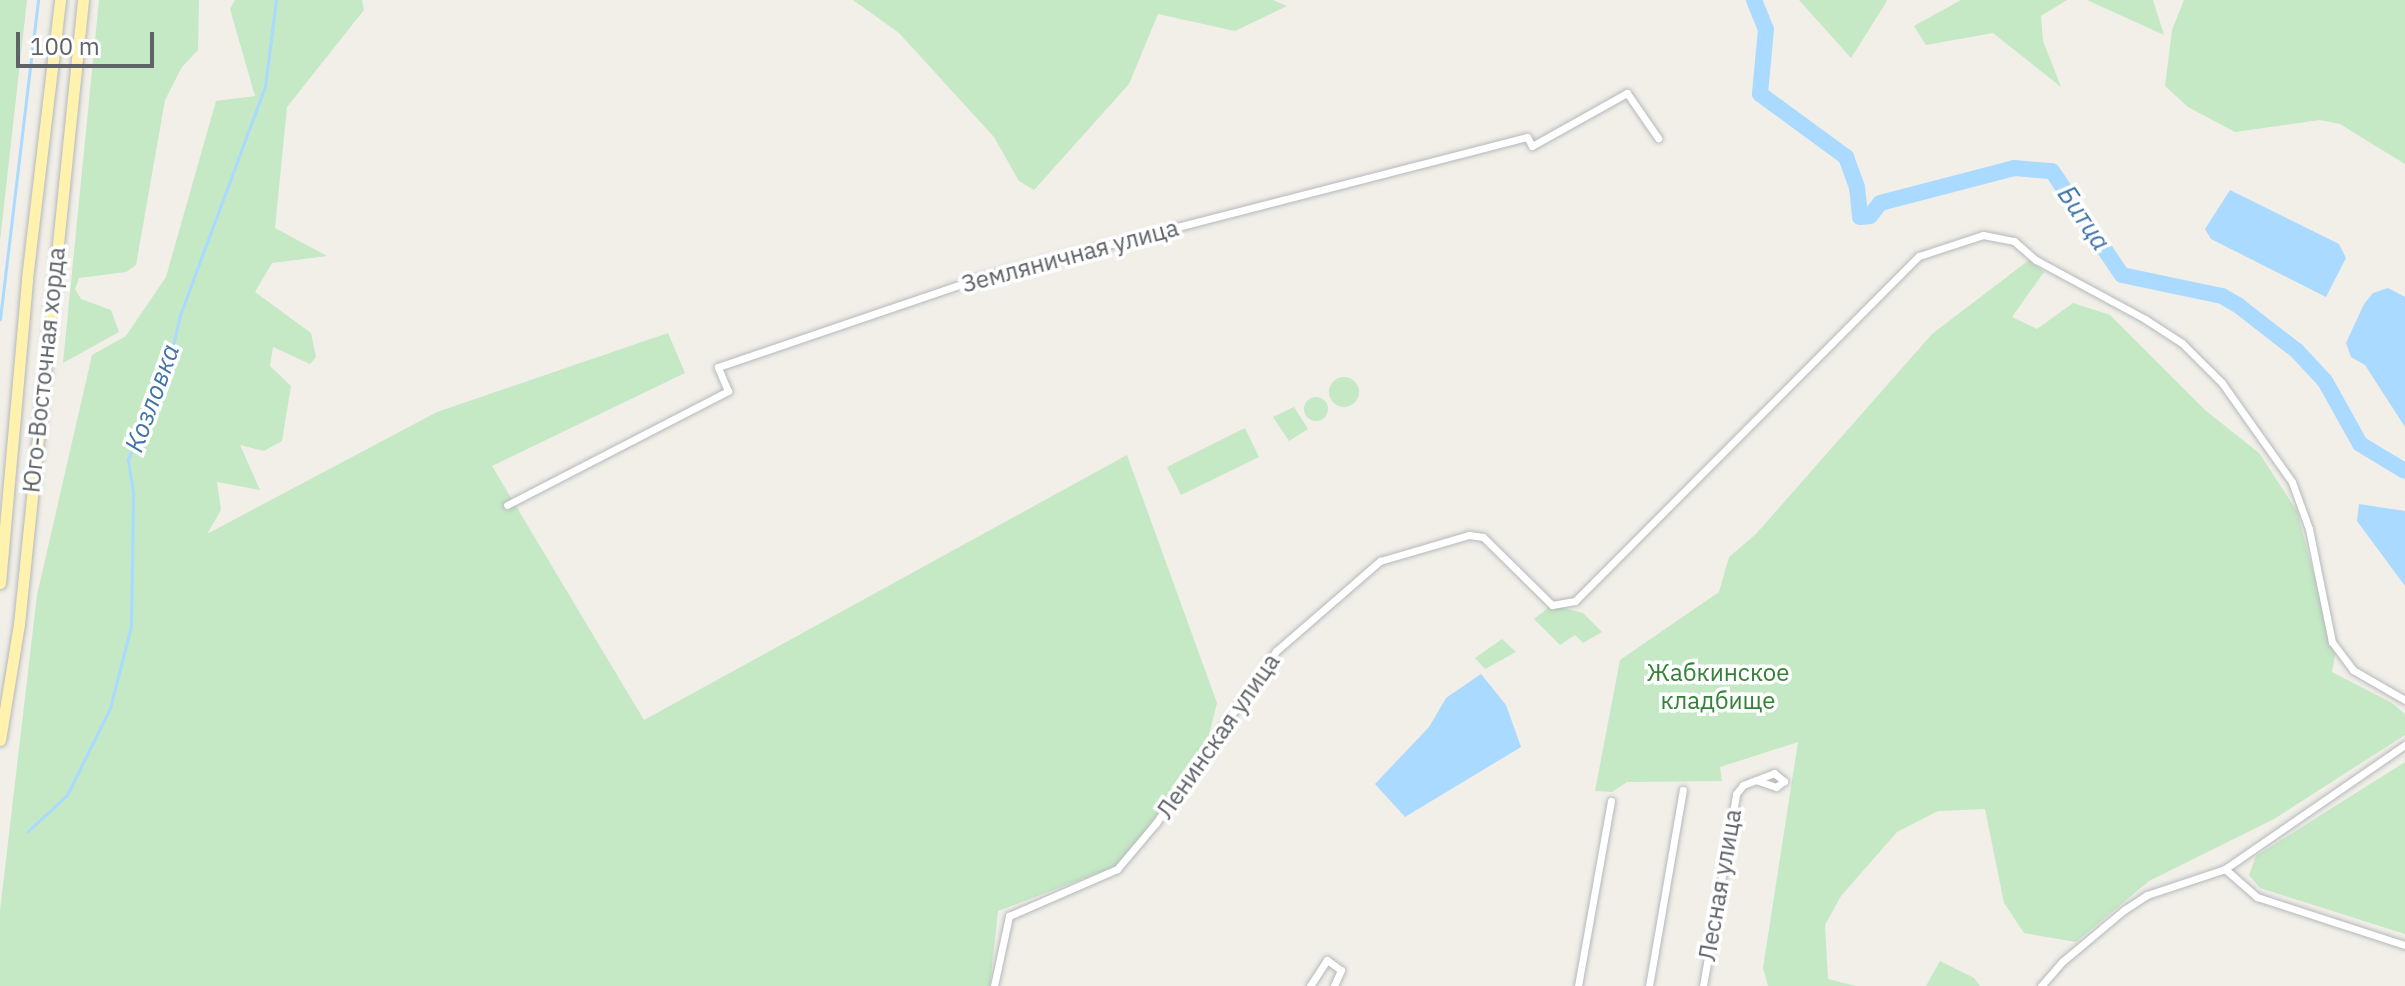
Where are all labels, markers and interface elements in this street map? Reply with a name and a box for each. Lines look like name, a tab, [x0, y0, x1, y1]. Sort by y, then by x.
scale bar	[20, 16, 158, 66]
text: 100 m	[30, 30, 100, 62]
water label: Битца	[2051, 180, 2117, 256]
street label: Земляничная улица	[958, 213, 1182, 299]
street label: Юго-Восточная хорда	[17, 246, 71, 494]
water label: Козловка	[118, 340, 186, 456]
street label: Ленинская улица	[1150, 648, 1286, 824]
park label: Жабкинское кладбище	[1647, 659, 1789, 715]
street label: Лесная улица	[1692, 807, 1748, 963]

